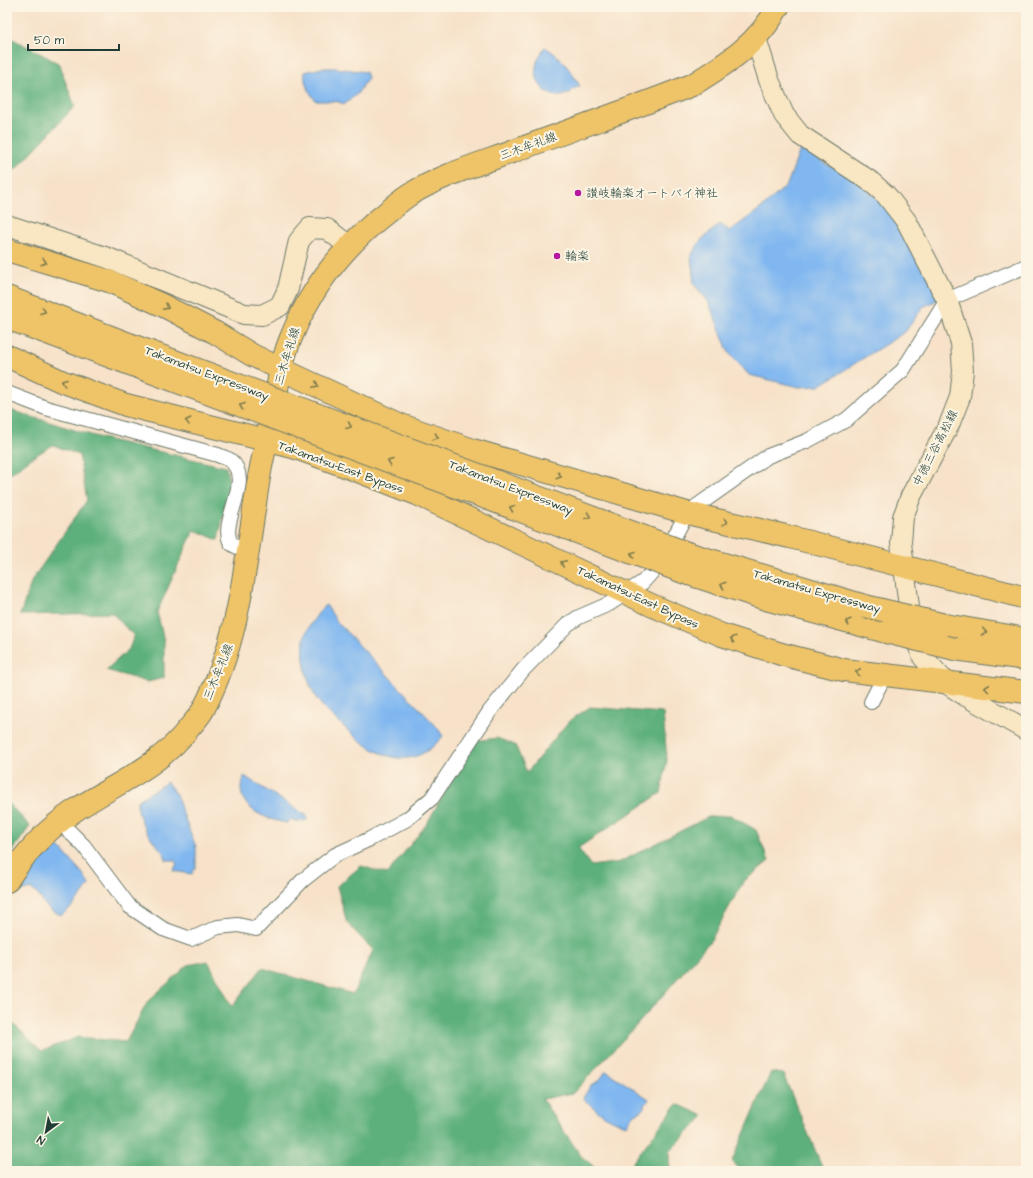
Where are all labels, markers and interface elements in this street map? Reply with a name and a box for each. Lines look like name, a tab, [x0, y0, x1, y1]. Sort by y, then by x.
scale bar	[28, 26, 119, 52]
text: 50 m	[34, 32, 65, 49]
street label: 三木牟礼線	[497, 128, 559, 165]
place label: 讃岐輪楽オートバイ神社	[586, 185, 718, 202]
marker: 讃岐輪楽オートバイ神社	[573, 188, 583, 198]
place label: 輪楽	[565, 248, 589, 265]
marker: 輪楽	[552, 251, 562, 261]
one-way arrow	[40, 257, 47, 266]
one-way arrow	[162, 302, 169, 309]
one-way arrow	[40, 307, 47, 315]
street label: 三木牟礼線	[271, 325, 304, 387]
street label: Takamatsu Expressway	[142, 342, 272, 406]
one-way arrow	[61, 379, 68, 387]
one-way arrow	[312, 380, 320, 388]
one-way arrow	[239, 403, 246, 411]
street label: 中徳三谷高松線	[909, 407, 962, 490]
one-way arrow	[185, 417, 192, 425]
one-way arrow	[345, 421, 352, 430]
one-way arrow	[432, 432, 439, 441]
street label: Takamatsu-East Bypass	[276, 437, 406, 499]
street label: Takamatsu Expressway	[446, 456, 576, 520]
one-way arrow	[387, 459, 394, 467]
one-way arrow	[556, 471, 563, 480]
one-way arrow	[508, 504, 515, 512]
one-way arrow	[585, 511, 592, 519]
one-way arrow	[722, 517, 728, 525]
one-way arrow	[630, 550, 637, 558]
one-way arrow	[560, 560, 567, 568]
street label: Takamatsu-East Bypass	[574, 562, 701, 634]
street label: Takamatsu Expressway	[751, 565, 883, 619]
one-way arrow	[720, 581, 727, 590]
one-way arrow	[845, 618, 852, 627]
one-way arrow	[981, 627, 987, 635]
one-way arrow	[729, 635, 736, 644]
street label: 三木牟礼線	[199, 641, 238, 703]
one-way arrow	[855, 668, 861, 677]
one-way arrow	[984, 683, 990, 692]
north arrow	[26, 1112, 66, 1152]
text: N	[34, 1132, 48, 1148]

